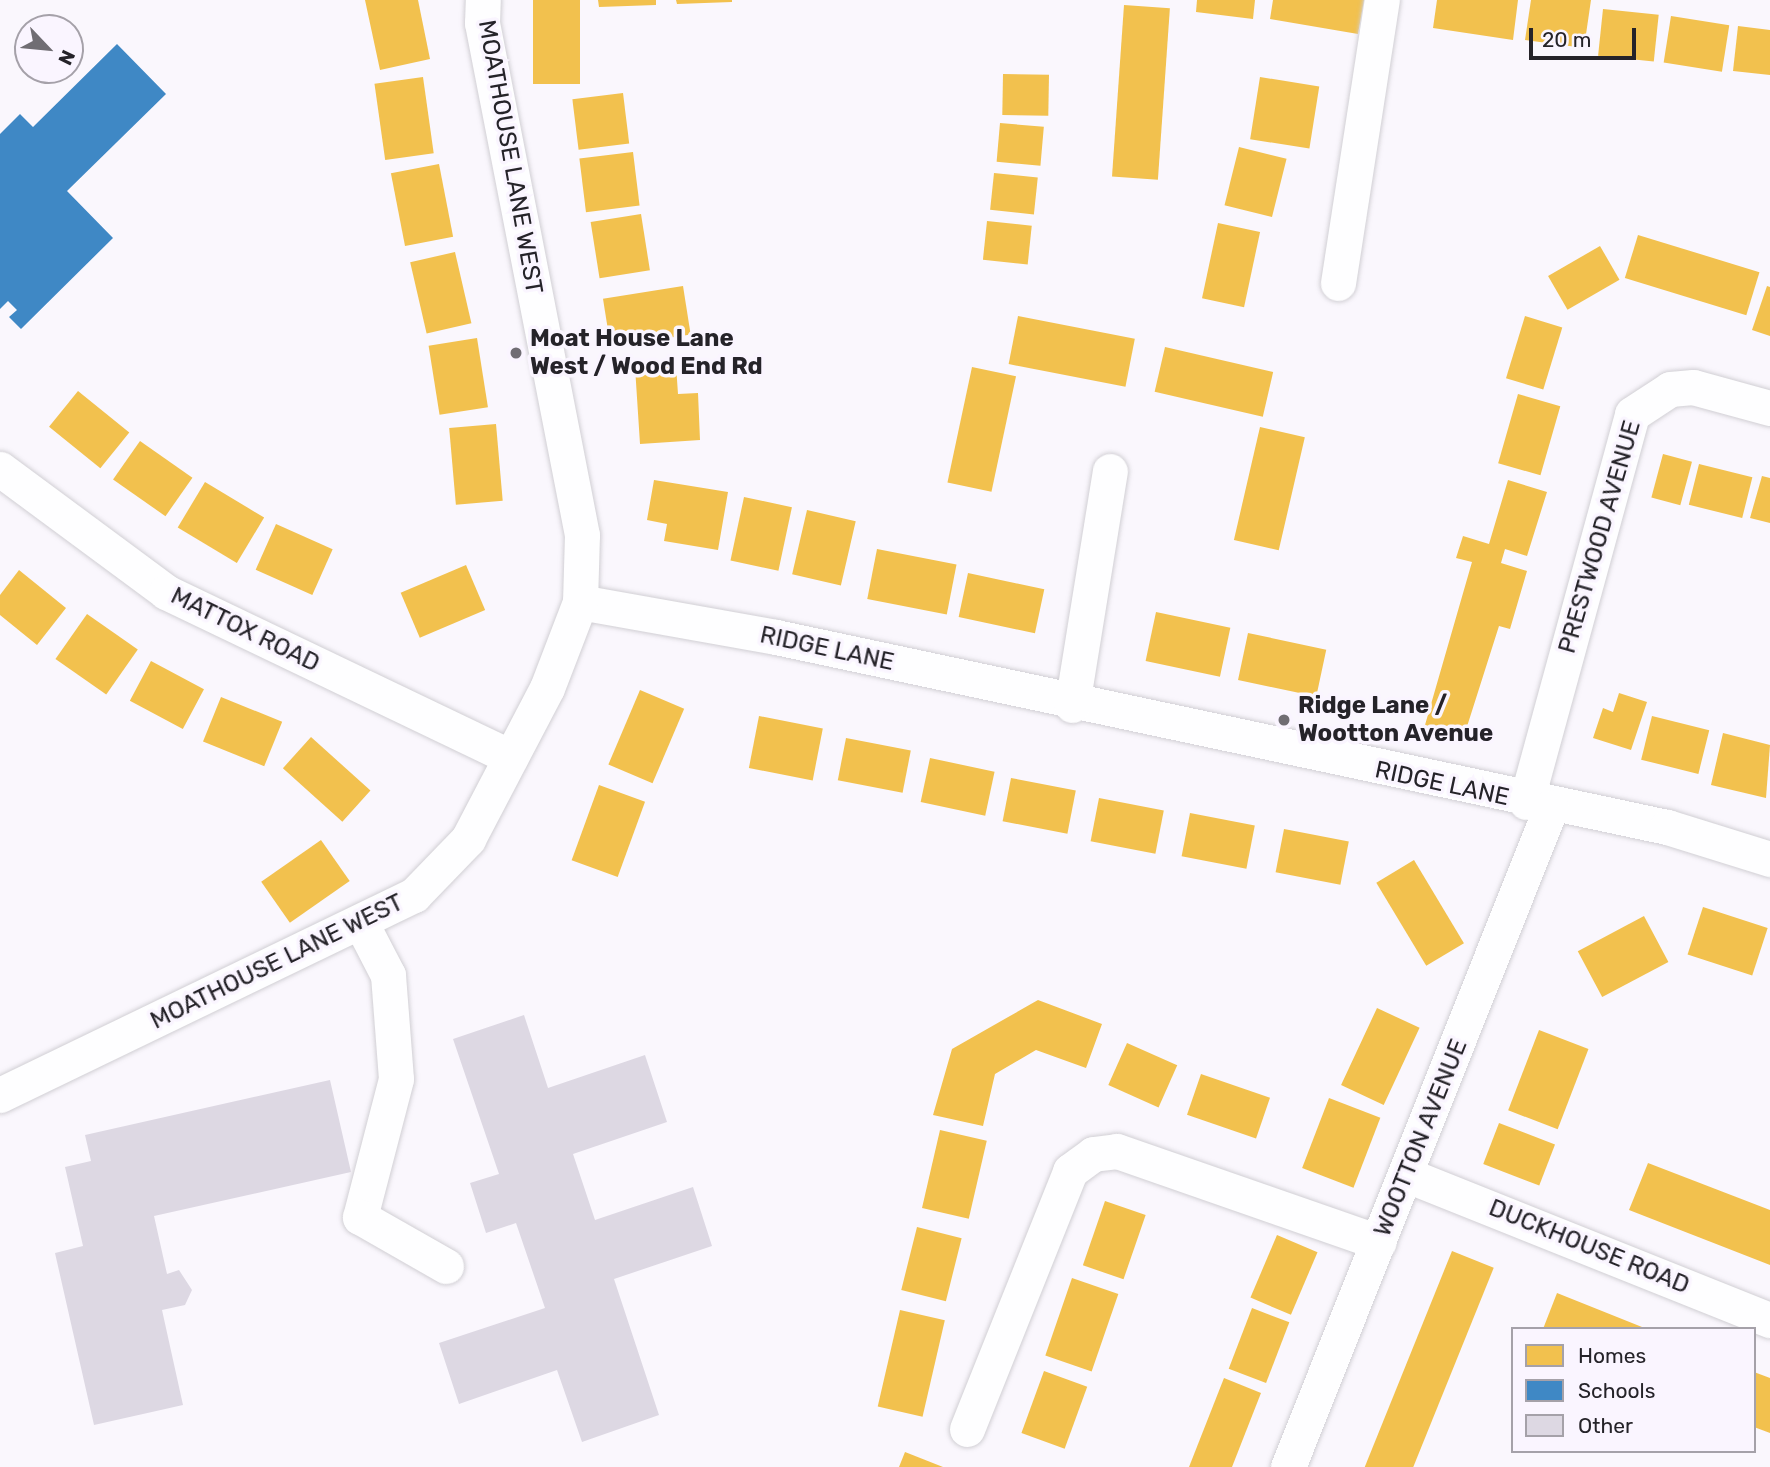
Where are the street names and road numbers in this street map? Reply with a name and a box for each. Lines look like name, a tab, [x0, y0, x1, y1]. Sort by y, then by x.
street label: MOATHOUSE LANE WEST	[472, 18, 548, 296]
street label: PRESTWOOD AVENUE	[1553, 417, 1647, 657]
street label: MATTOX ROAD	[166, 582, 324, 678]
street label: RIDGE LANE	[757, 621, 897, 677]
street label: RIDGE LANE	[1372, 756, 1512, 812]
street label: MOATHOUSE LANE WEST	[146, 888, 408, 1036]
street label: WOOTTON AVENUE	[1368, 1035, 1474, 1241]
street label: DUCKHOUSE ROAD	[1485, 1194, 1693, 1300]

